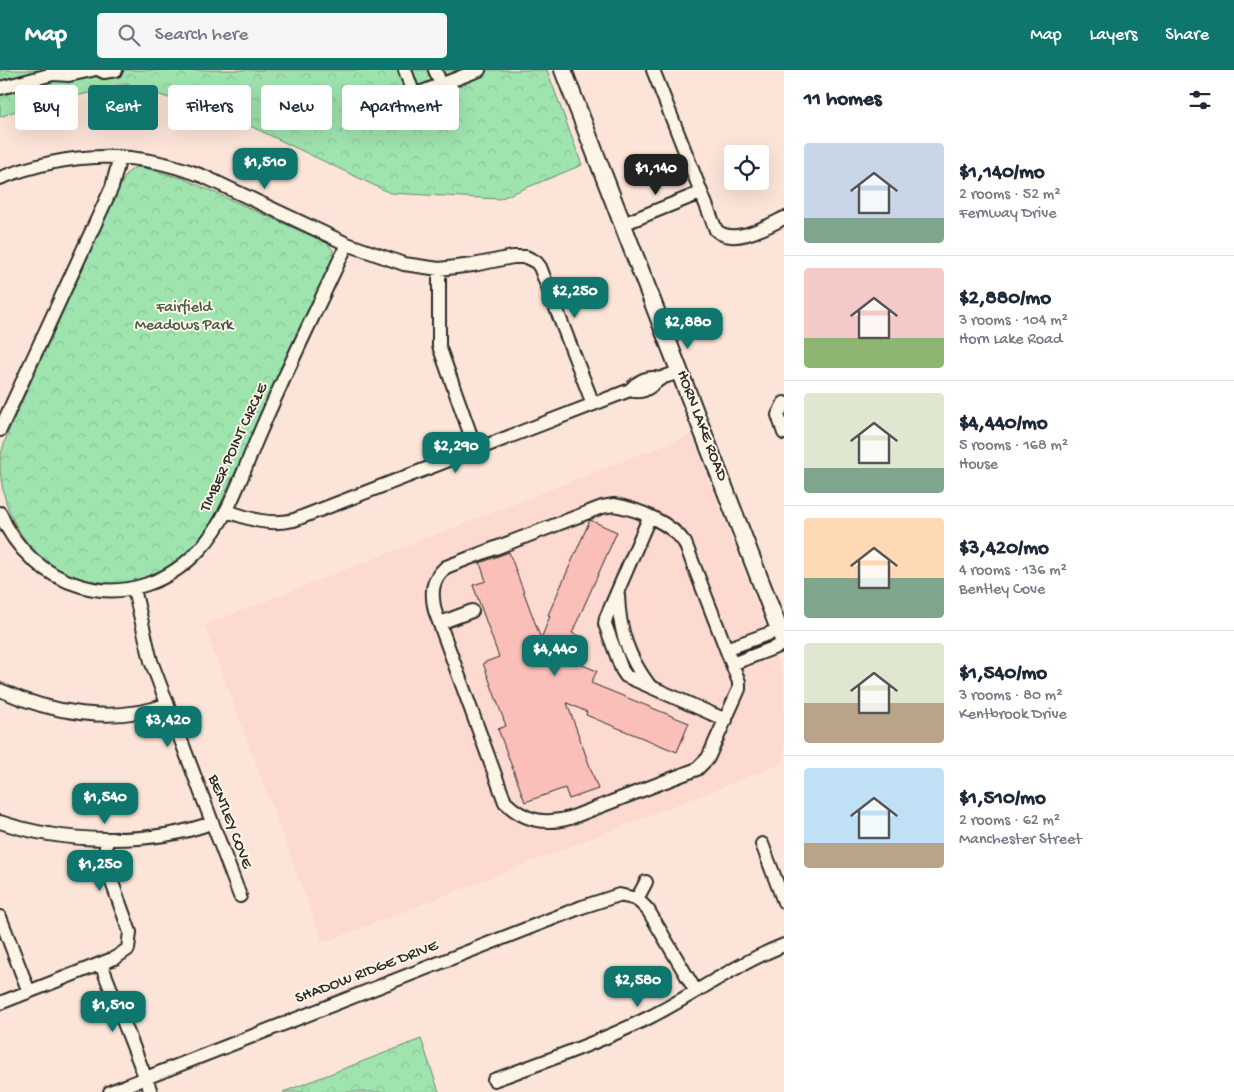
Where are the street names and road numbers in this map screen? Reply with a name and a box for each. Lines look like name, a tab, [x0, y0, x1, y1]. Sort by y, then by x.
street label: HORN LAKE ROAD	[671, 368, 731, 485]
street label: TIMBER POINT CIRCLE	[196, 380, 274, 516]
street label: BENTLEY COVE	[202, 771, 256, 873]
street label: SHADOW RIDGE DRIVE	[293, 937, 442, 1009]

